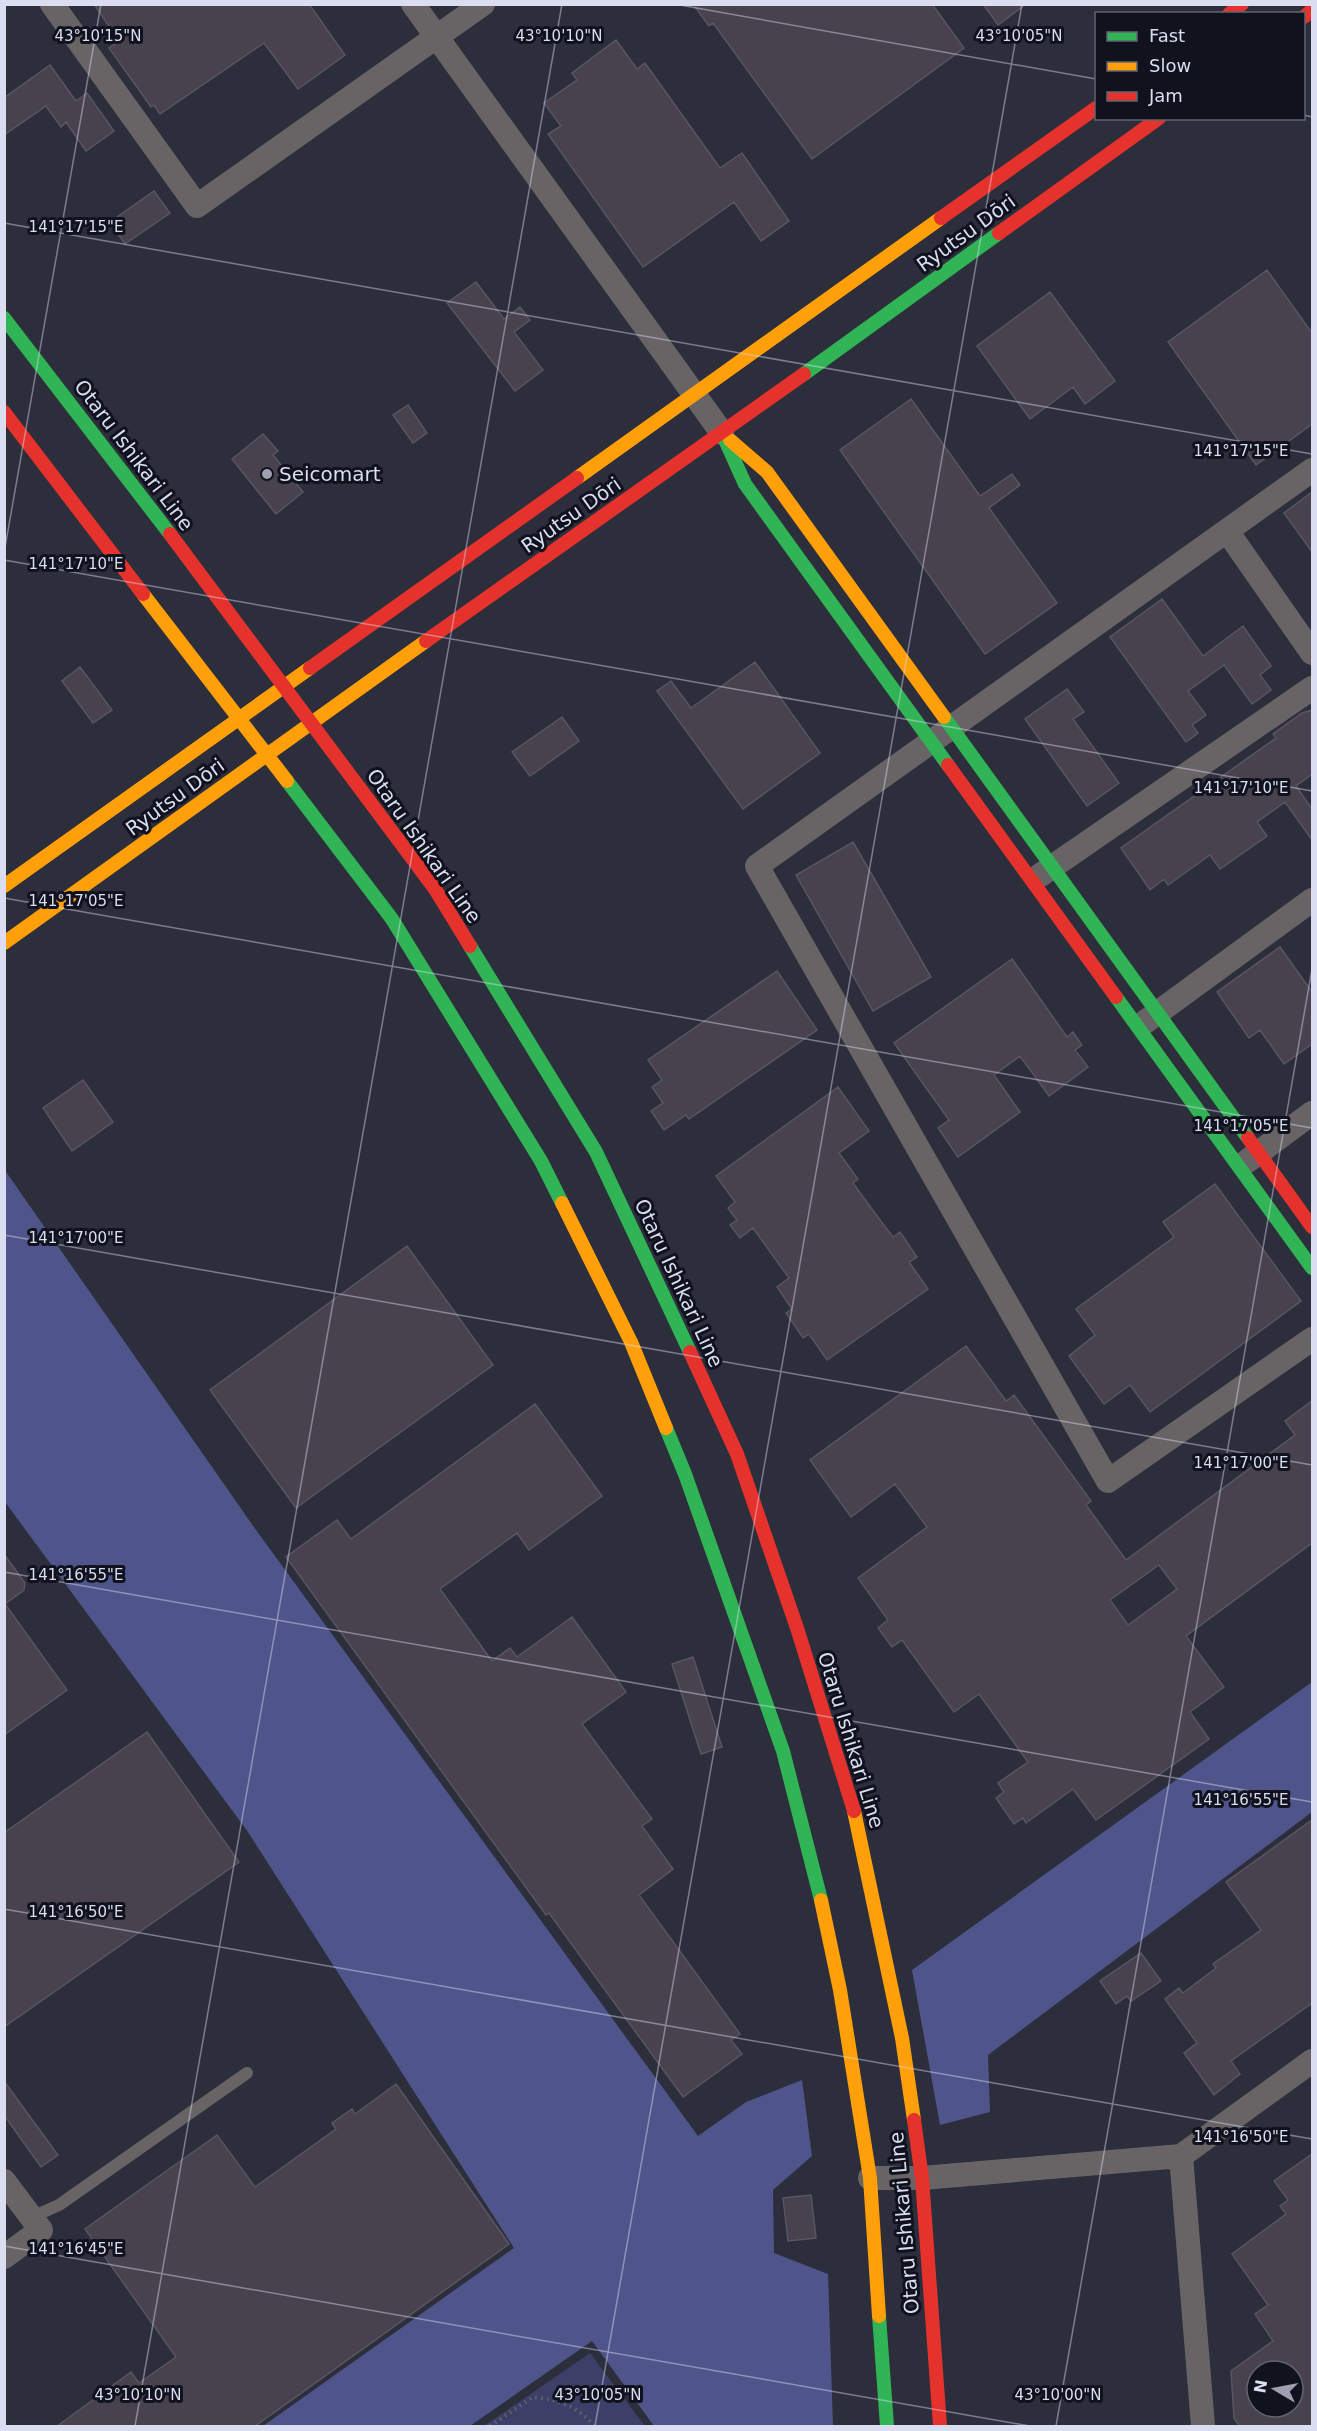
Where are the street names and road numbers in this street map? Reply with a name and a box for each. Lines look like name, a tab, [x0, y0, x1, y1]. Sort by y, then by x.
street label: Ryutsu Dōri	[912, 189, 1020, 277]
street label: Otaru Ishikari Line	[69, 375, 199, 535]
street label: Ryutsu Dōri	[517, 472, 625, 558]
street label: Ryutsu Dōri	[121, 753, 229, 841]
street label: Otaru Ishikari Line	[362, 764, 486, 928]
street label: Otaru Ishikari Line	[629, 1195, 729, 1371]
street label: Otaru Ishikari Line	[813, 1649, 889, 1831]
street label: Otaru Ishikari Line	[884, 2131, 924, 2315]

